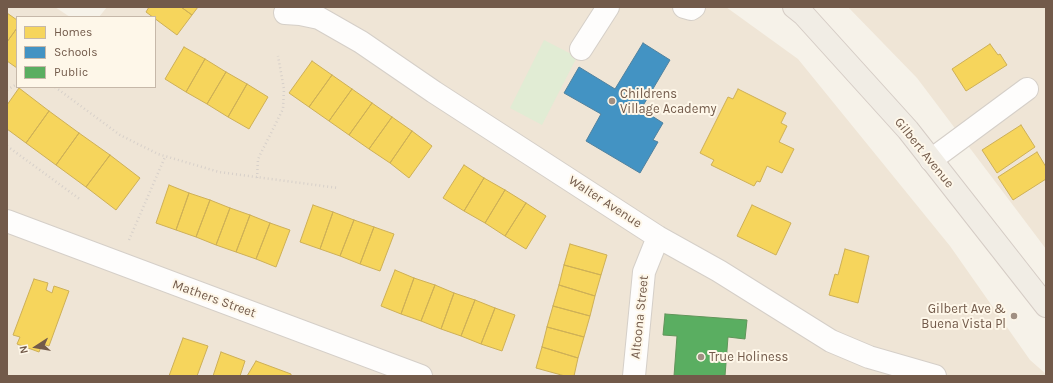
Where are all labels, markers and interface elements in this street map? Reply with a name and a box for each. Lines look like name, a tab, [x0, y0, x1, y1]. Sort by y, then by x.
legend	[16, 16, 156, 88]
text: Homes	[54, 25, 92, 39]
text: Schools	[54, 45, 97, 59]
text: Public	[54, 65, 88, 79]
place label: Childrens Village Academy	[620, 86, 717, 117]
marker: Childrens Village Academy	[607, 96, 617, 106]
street label: Gilbert Avenue	[891, 115, 957, 191]
street label: Walter Avenue	[565, 173, 645, 231]
street label: Altoona Street	[628, 274, 652, 360]
street label: Mathers Street	[170, 277, 258, 321]
place label: Gilbert Ave & Buena Vista Pl	[921, 301, 1006, 332]
marker: Gilbert Ave & Buena Vista Pl	[1009, 311, 1019, 321]
north arrow	[16, 327, 56, 367]
text: N	[17, 344, 31, 355]
place label: True Holiness	[709, 349, 788, 365]
marker: True Holiness	[696, 352, 706, 362]

